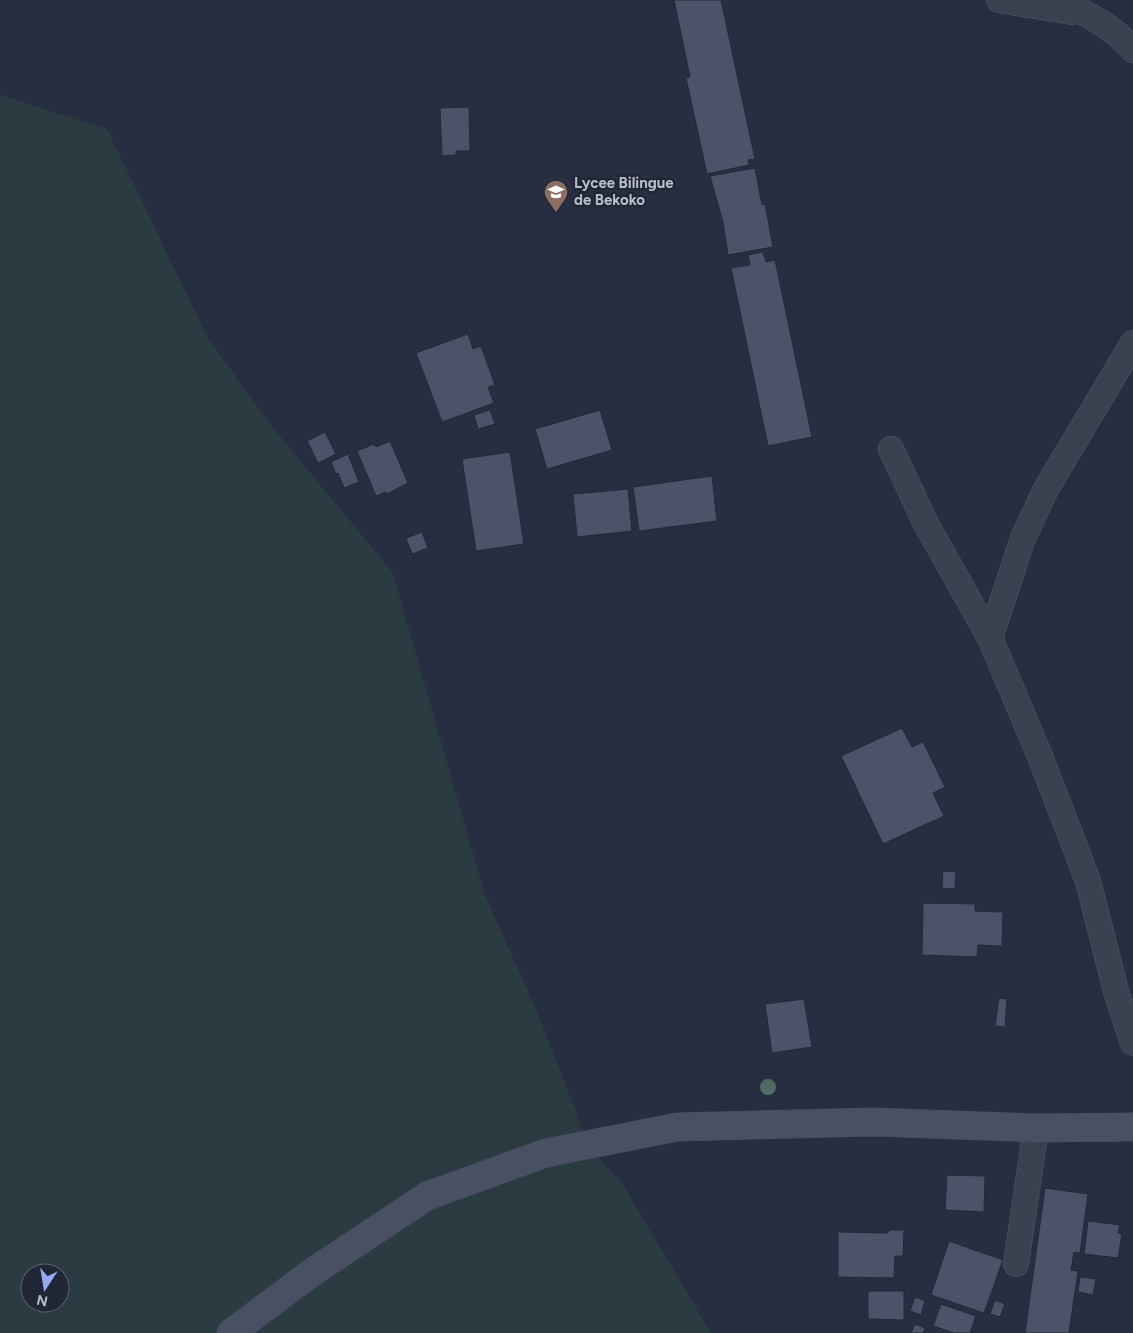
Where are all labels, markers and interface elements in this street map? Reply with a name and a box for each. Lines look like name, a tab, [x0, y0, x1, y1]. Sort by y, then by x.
place label: Lycee Bilingue de Bekoko	[574, 174, 674, 209]
school or university icon: Lycee Bilingue de Bekoko	[543, 179, 569, 213]
north arrow	[20, 1263, 70, 1313]
text: N	[35, 1291, 49, 1310]

